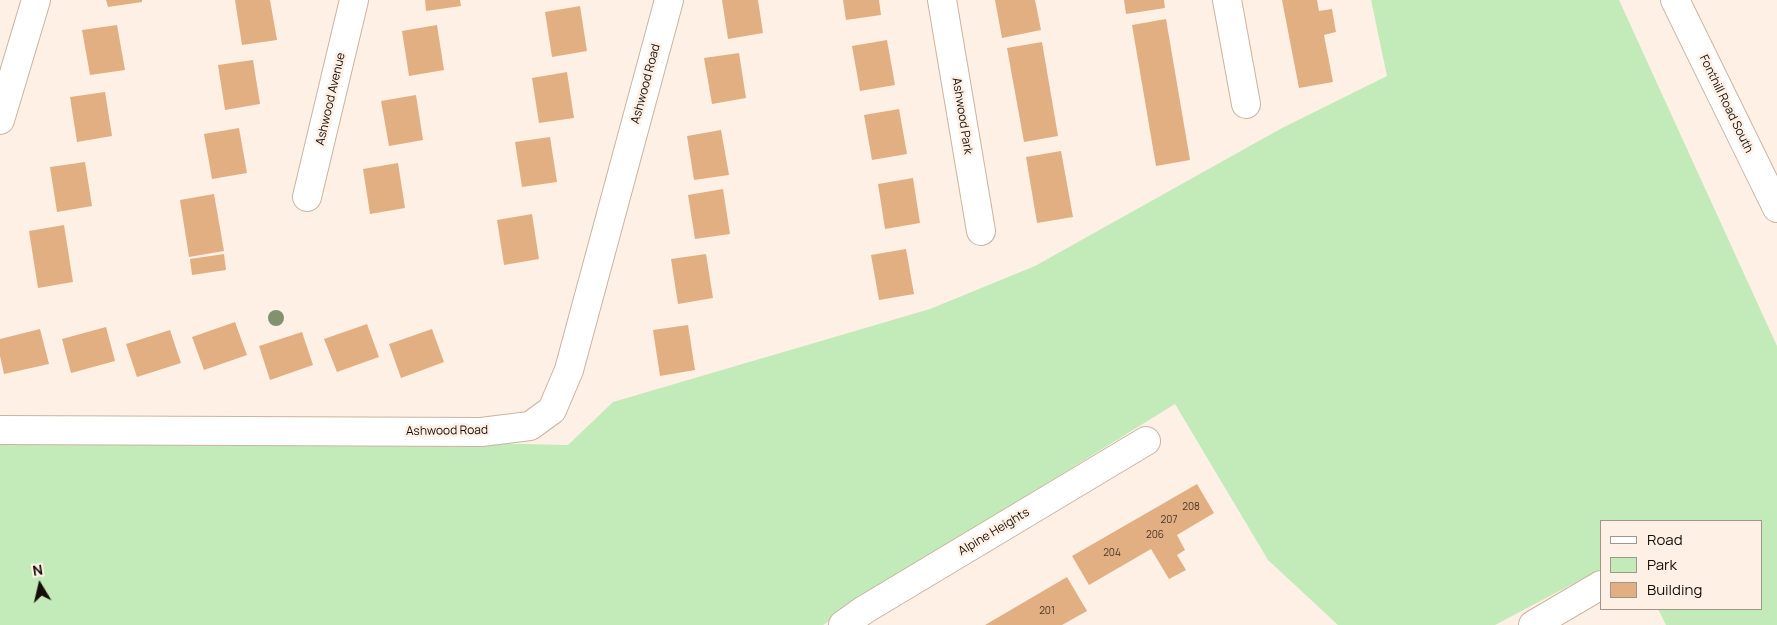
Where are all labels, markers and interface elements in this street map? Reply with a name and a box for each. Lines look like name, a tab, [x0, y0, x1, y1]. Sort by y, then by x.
street label: Ashwood Road	[628, 42, 664, 126]
street label: Ashwood Avenue	[313, 51, 349, 147]
street label: Fonthill Road South	[1696, 53, 1756, 155]
street label: Ashwood Park	[949, 77, 975, 155]
street label: Ashwood Road	[406, 423, 488, 439]
house number: 208	[1182, 501, 1200, 513]
street label: Alpine Heights	[956, 505, 1032, 559]
house number: 207	[1161, 514, 1177, 526]
legend	[1600, 520, 1762, 610]
house number: 206	[1146, 529, 1164, 541]
text: Road	[1647, 529, 1683, 550]
house number: 204	[1103, 547, 1121, 559]
text: Park	[1647, 554, 1677, 575]
north arrow	[15, 560, 65, 610]
text: N	[31, 560, 44, 580]
text: Building	[1647, 579, 1702, 600]
house number: 201	[1039, 605, 1055, 617]

